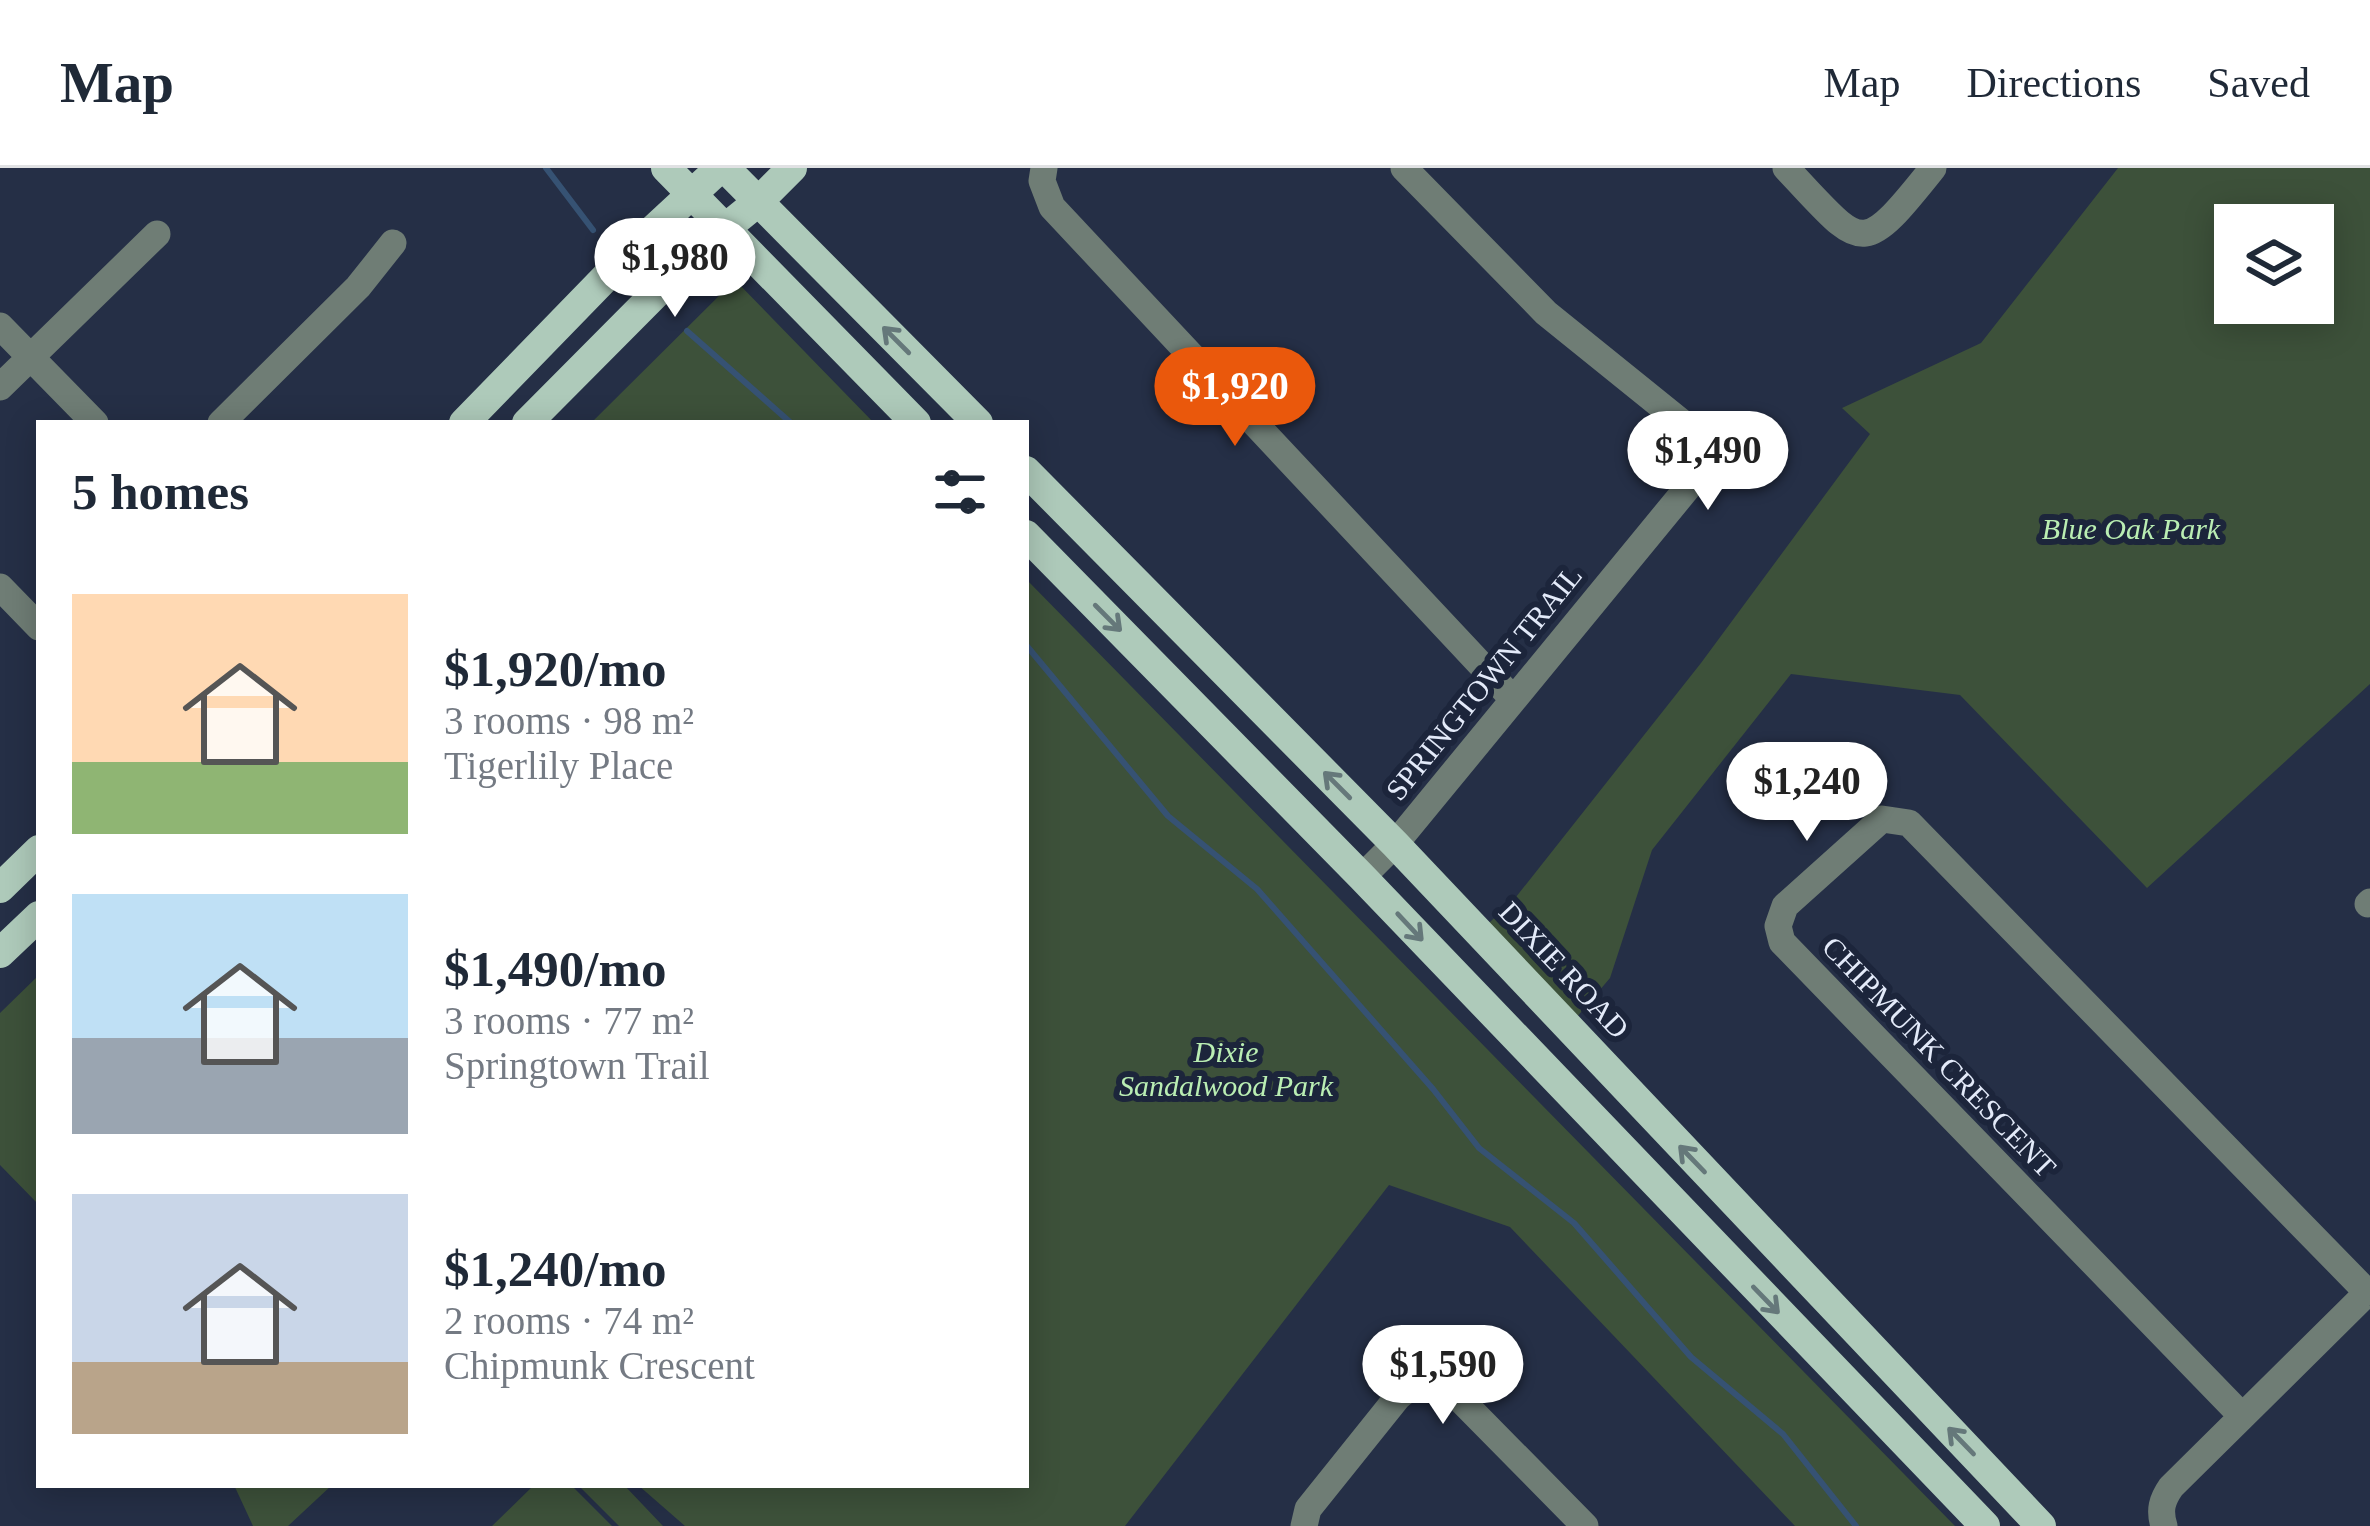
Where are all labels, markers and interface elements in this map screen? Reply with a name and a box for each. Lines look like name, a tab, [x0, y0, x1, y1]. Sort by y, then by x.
text: Map	[60, 51, 174, 114]
text: Map	[1823, 60, 1900, 106]
text: Directions	[1966, 60, 2141, 106]
text: Saved	[2207, 60, 2310, 106]
map controls	[2214, 204, 2334, 324]
button: layers	[2214, 204, 2334, 324]
pin: $1,980	[577, 218, 773, 320]
text: $1,980	[621, 235, 729, 278]
one-way arrow	[882, 326, 911, 355]
pin: $1,920	[1137, 347, 1333, 449]
text: $1,920	[1181, 364, 1289, 407]
pin: $1,490	[1610, 411, 1806, 513]
text: $1,490	[1654, 428, 1762, 471]
icon: filters	[927, 459, 993, 525]
text: 5 homes	[72, 464, 249, 520]
park label: Blue Oak Park	[2042, 512, 2221, 545]
street label: SPRINGTOWN TRAIL	[1379, 559, 1588, 806]
one-way arrow	[1093, 603, 1122, 632]
text: $1,920/mo	[444, 641, 666, 697]
icon: home	[168, 642, 312, 786]
text: 3 rooms · 98 m²	[444, 699, 694, 742]
pin: $1,240	[1709, 742, 1905, 844]
text: Tigerlily Place	[444, 744, 673, 787]
text: $1,240	[1753, 759, 1861, 802]
one-way arrow	[1322, 770, 1352, 800]
street label: DIXIE ROAD	[1493, 895, 1636, 1045]
one-way arrow	[1395, 912, 1423, 942]
street label: CHIPMUNK CRESCENT	[1816, 930, 2063, 1184]
text: $1,490/mo	[444, 941, 666, 997]
icon: home	[168, 942, 312, 1086]
text: 3 rooms · 77 m²	[444, 999, 694, 1042]
park label: Dixie Sandalwood Park	[1119, 1035, 1334, 1102]
text: Springtown Trail	[444, 1044, 709, 1087]
one-way arrow	[1679, 1144, 1707, 1174]
text: $1,240/mo	[444, 1241, 666, 1297]
icon: home	[168, 1242, 312, 1386]
one-way arrow	[1752, 1285, 1780, 1314]
text: 2 rooms · 74 m²	[444, 1299, 694, 1342]
pin: $1,590	[1345, 1325, 1541, 1427]
text: $1,590	[1389, 1342, 1497, 1385]
text: Chipmunk Crescent	[444, 1344, 755, 1387]
one-way arrow	[1947, 1427, 1975, 1456]

